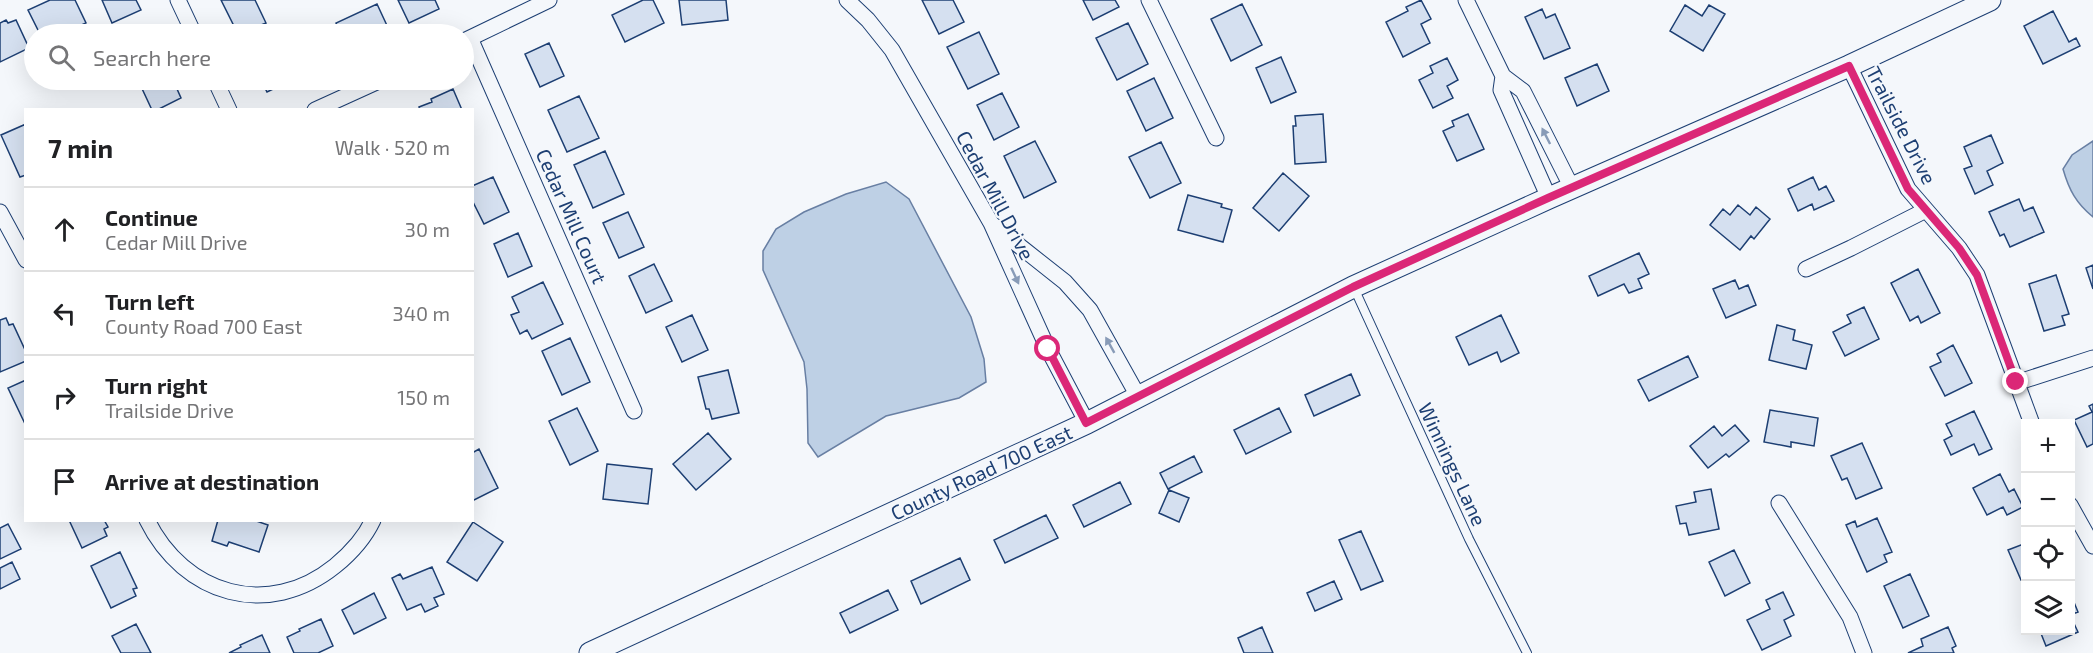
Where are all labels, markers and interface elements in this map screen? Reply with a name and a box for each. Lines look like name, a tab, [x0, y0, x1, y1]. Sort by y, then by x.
search box	[24, 24, 474, 90]
icon: search	[45, 41, 78, 74]
text: Search here	[93, 44, 211, 70]
street label: Trailside Drive	[1862, 62, 1942, 188]
street label: Cedar Mill Drive	[952, 126, 1040, 264]
one-way arrow	[1541, 127, 1551, 144]
text: 7 min	[48, 132, 113, 163]
text: Walk · 520 m	[335, 135, 450, 159]
street label: Cedar Mill Court	[532, 145, 613, 287]
text: Continue	[105, 204, 198, 230]
icon: ahead	[48, 213, 81, 246]
text: 30 m	[405, 217, 450, 241]
text: Cedar Mill Drive	[105, 230, 247, 254]
one-way arrow	[1011, 267, 1020, 285]
text: Turn left	[105, 288, 194, 314]
icon: left	[48, 297, 81, 330]
text: 340 m	[393, 301, 450, 325]
text: County Road 700 East	[105, 314, 302, 338]
route start	[1034, 335, 1060, 361]
one-way arrow	[1105, 336, 1115, 353]
route end	[2002, 368, 2028, 394]
text: Turn right	[105, 372, 207, 398]
icon: right	[48, 381, 81, 414]
text: 150 m	[397, 385, 450, 409]
text: Trailside Drive	[105, 398, 234, 422]
street label: Winnings Lane	[1414, 399, 1492, 529]
street label: County Road 700 East	[887, 419, 1076, 525]
map controls	[2021, 419, 2075, 635]
button: +	[2021, 419, 2075, 473]
icon: arrive	[48, 465, 81, 498]
text: Arrive at destination	[105, 468, 319, 494]
button: −	[2021, 473, 2075, 527]
button: locate	[2021, 527, 2075, 581]
button: layers	[2021, 581, 2075, 635]

